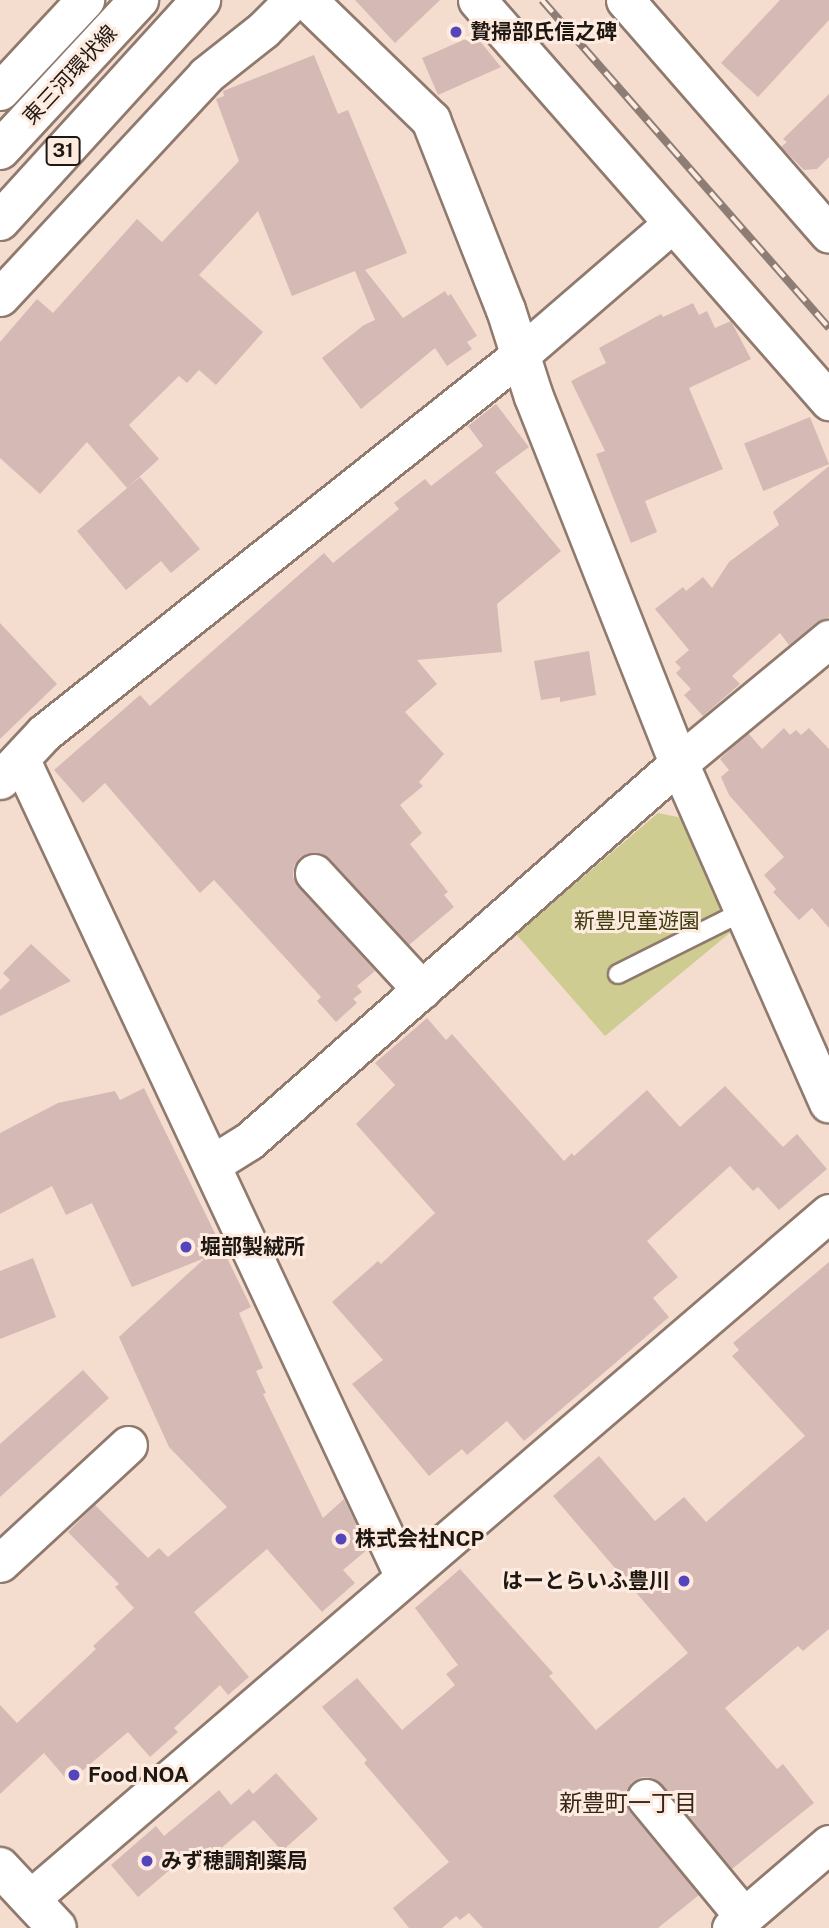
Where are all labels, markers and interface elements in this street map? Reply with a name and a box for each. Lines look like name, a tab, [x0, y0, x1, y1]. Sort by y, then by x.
place label: 贄掃部氏信之碑	[470, 19, 617, 45]
street label: 東三河環状線	[18, 20, 122, 130]
marker: 贄掃部氏信之碑	[448, 24, 464, 40]
road number: 31	[46, 136, 80, 167]
park label: 新豊児童遊園	[574, 908, 700, 934]
place label: 堀部製絨所	[200, 1234, 305, 1260]
marker: 堀部製絨所	[178, 1239, 194, 1255]
place label: 株式会社NCP	[355, 1526, 484, 1552]
marker: 株式会社NCP	[333, 1531, 349, 1547]
place label: はーとらいふ豊川	[502, 1568, 670, 1594]
marker: はーとらいふ豊川	[676, 1573, 692, 1589]
place label: Food NOA	[88, 1762, 189, 1788]
marker: Food NOA	[66, 1767, 82, 1783]
district label: 新豊町一丁目	[559, 1789, 697, 1817]
place label: みず穂調剤薬局	[161, 1848, 308, 1874]
marker: みず穂調剤薬局	[139, 1853, 155, 1869]

